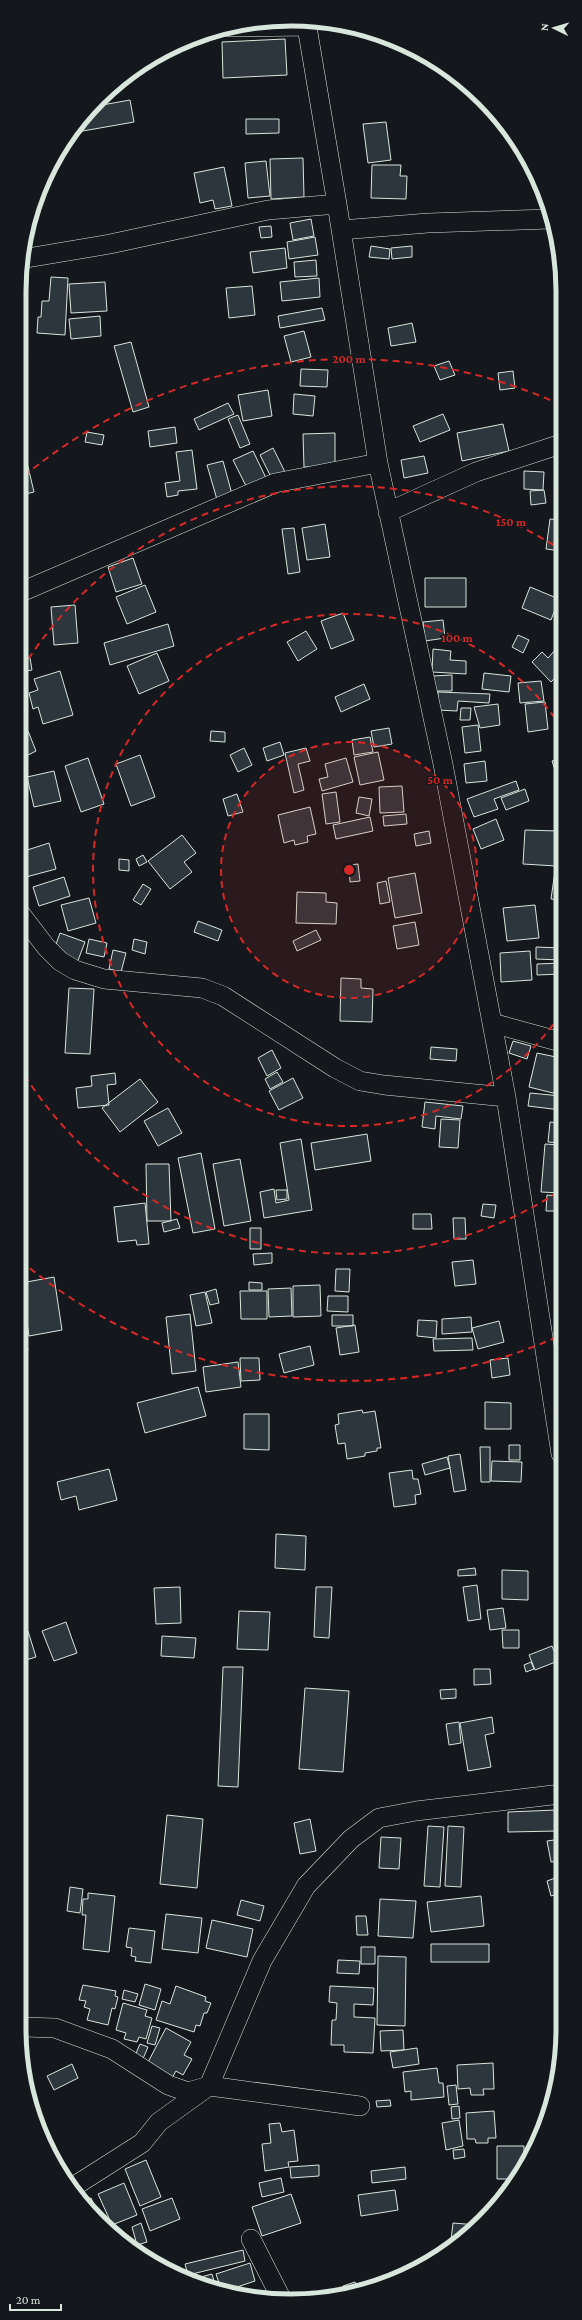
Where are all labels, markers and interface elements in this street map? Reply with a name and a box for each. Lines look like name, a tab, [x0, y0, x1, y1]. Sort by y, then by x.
north arrow	[534, 8, 574, 48]
text: N	[538, 22, 550, 31]
text: 200 m	[332, 352, 366, 366]
text: 150 m	[496, 515, 527, 529]
text: 100 m	[441, 631, 474, 645]
text: 50 m	[427, 773, 454, 787]
centre of rings	[342, 863, 356, 877]
scale bar	[10, 2286, 61, 2312]
text: 20 m	[16, 2293, 41, 2307]

